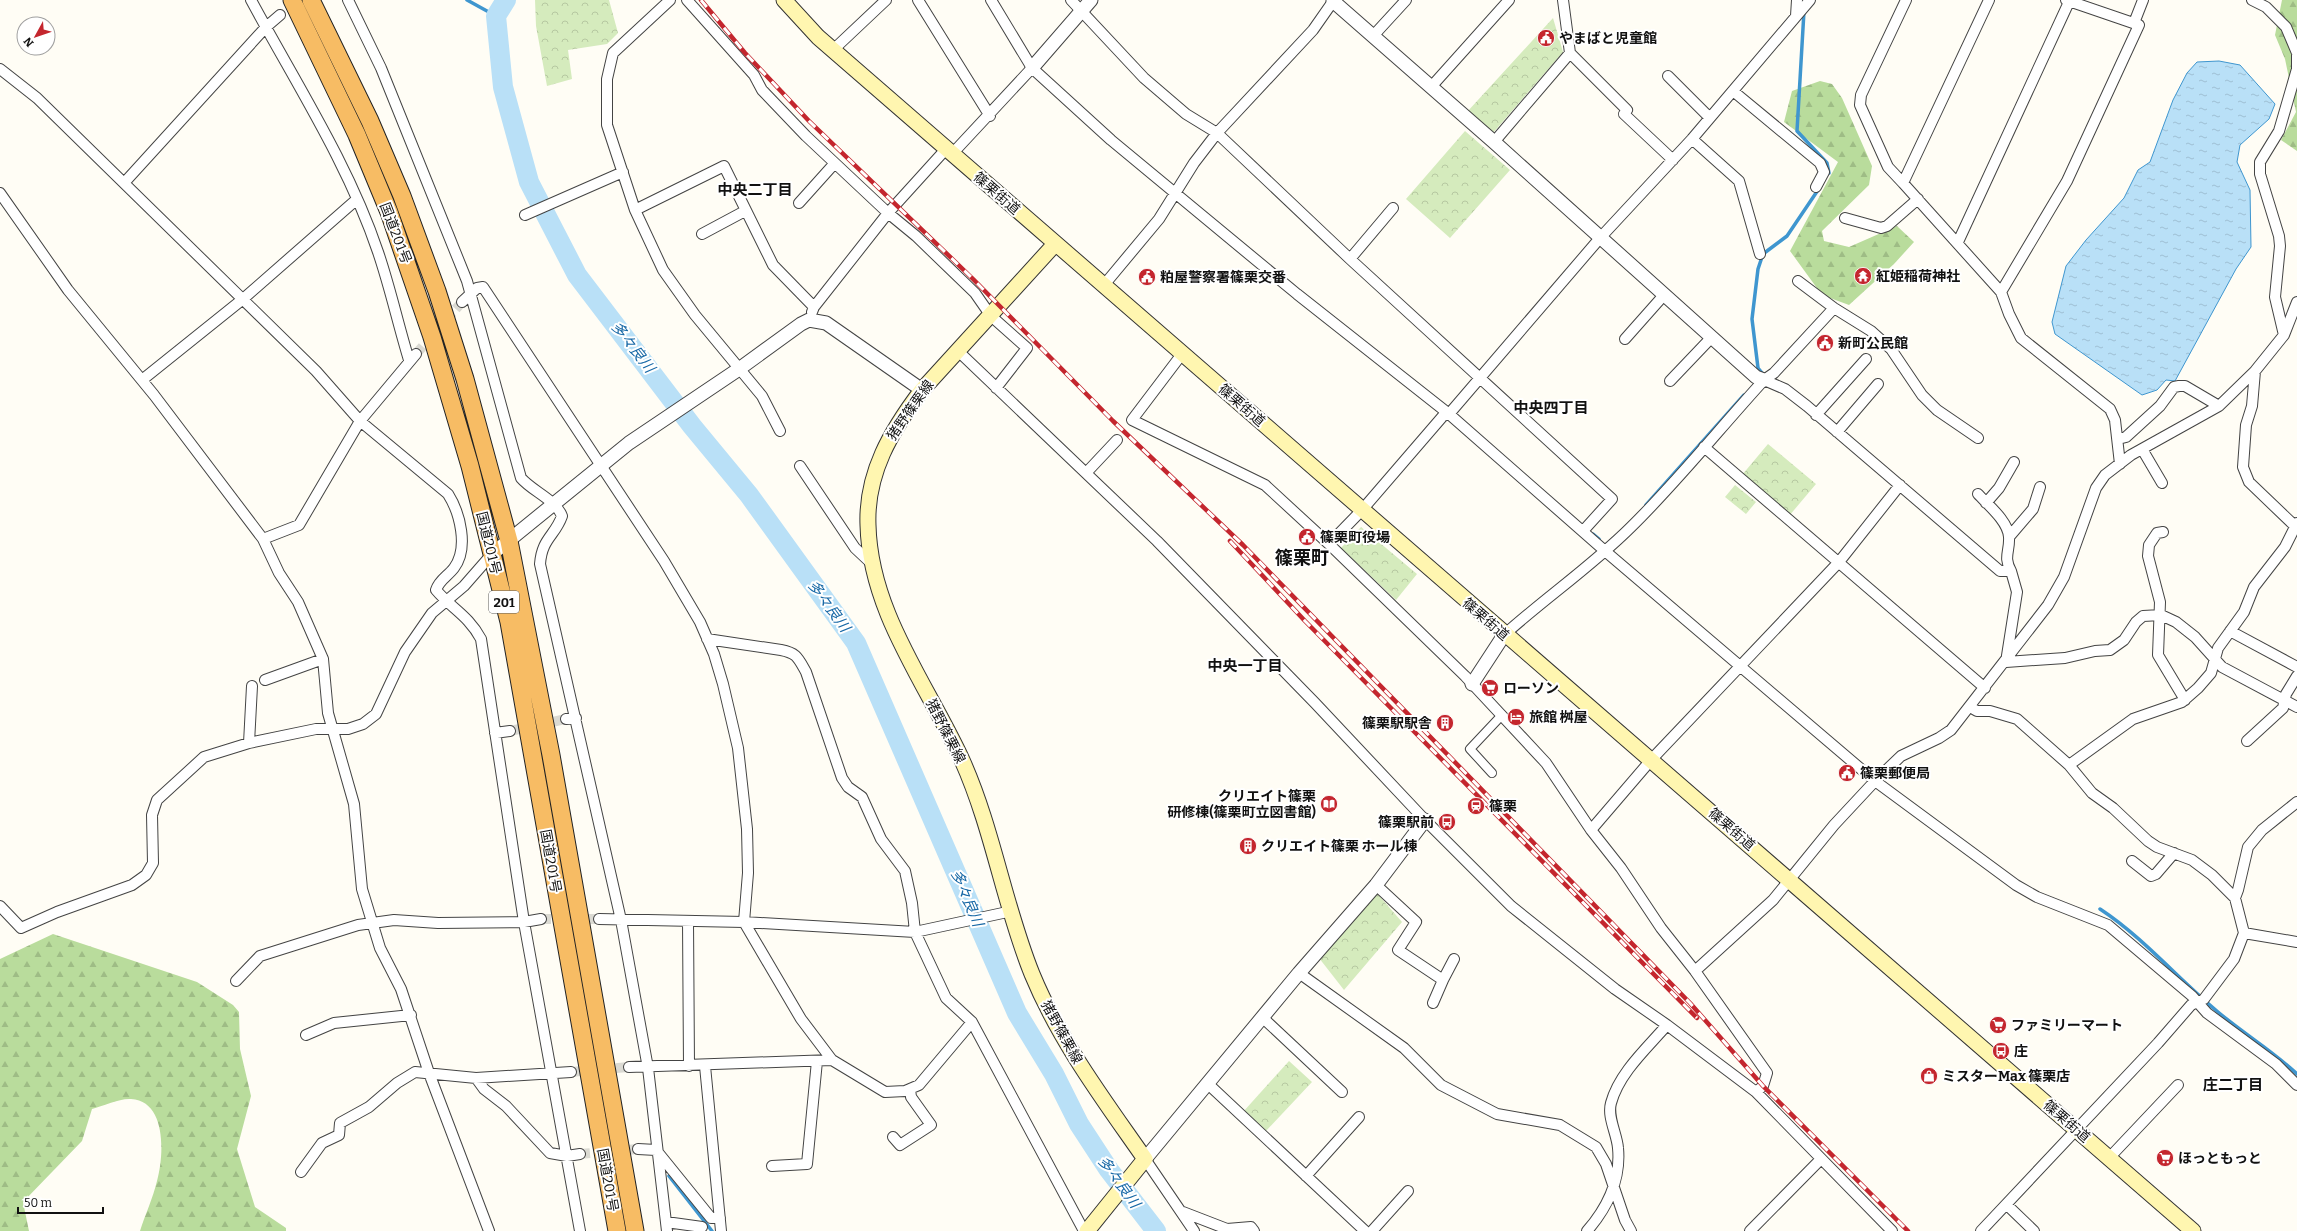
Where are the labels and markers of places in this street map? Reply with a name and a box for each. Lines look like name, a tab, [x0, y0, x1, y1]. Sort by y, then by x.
public building icon: やまばと児童館	[1536, 28, 1556, 48]
place label: やまばと児童館	[1559, 30, 1657, 47]
temple icon: 紅姫稲荷神社	[1853, 266, 1873, 286]
public building icon: 粕屋警察署篠栗交番	[1137, 267, 1157, 287]
place label: 紅姫稲荷神社	[1876, 268, 1960, 285]
place label: 粕屋警察署篠栗交番	[1160, 269, 1286, 286]
public building icon: 新町公民館	[1815, 333, 1835, 353]
place label: 新町公民館	[1838, 335, 1908, 352]
public building icon: 篠栗町役場	[1297, 527, 1317, 547]
place label: 篠栗町役場	[1320, 529, 1390, 546]
supermarket icon: ローソン	[1480, 678, 1500, 698]
place label: ローソン	[1503, 680, 1559, 697]
hotel icon: 旅館 桝屋	[1506, 707, 1526, 727]
place label: 旅館 桝屋	[1529, 709, 1588, 726]
building icon: 篠栗駅駅舎	[1435, 713, 1455, 733]
place label: 篠栗駅駅舎	[1362, 715, 1432, 732]
public building icon: 篠栗郵便局	[1837, 763, 1857, 783]
place label: 篠栗郵便局	[1860, 765, 1930, 782]
place label: クリエイト篠栗 研修棟(篠栗町立図書館)	[1167, 788, 1316, 821]
library icon: クリエイト篠栗 研修棟(篠栗町立図書館)	[1319, 794, 1339, 814]
station icon: 篠栗	[1466, 796, 1486, 816]
place label: 篠栗	[1489, 798, 1517, 815]
bus stop icon: 篠栗駅前	[1437, 812, 1457, 832]
place label: 篠栗駅前	[1378, 814, 1434, 831]
building icon: クリエイト篠栗 ホール棟	[1238, 836, 1258, 856]
place label: クリエイト篠栗 ホール棟	[1261, 838, 1418, 855]
supermarket icon: ファミリーマート	[1988, 1015, 2008, 1035]
place label: ファミリーマート	[2011, 1017, 2123, 1034]
bus stop icon: 庄	[1991, 1041, 2011, 1061]
place label: 庄	[2014, 1043, 2028, 1060]
shop icon: ミスターMax 篠栗店	[1919, 1066, 1939, 1086]
place label: ミスターMax 篠栗店	[1942, 1068, 2070, 1085]
supermarket icon: ほっともっと	[2155, 1148, 2175, 1168]
place label: ほっともっと	[2178, 1150, 2262, 1167]

